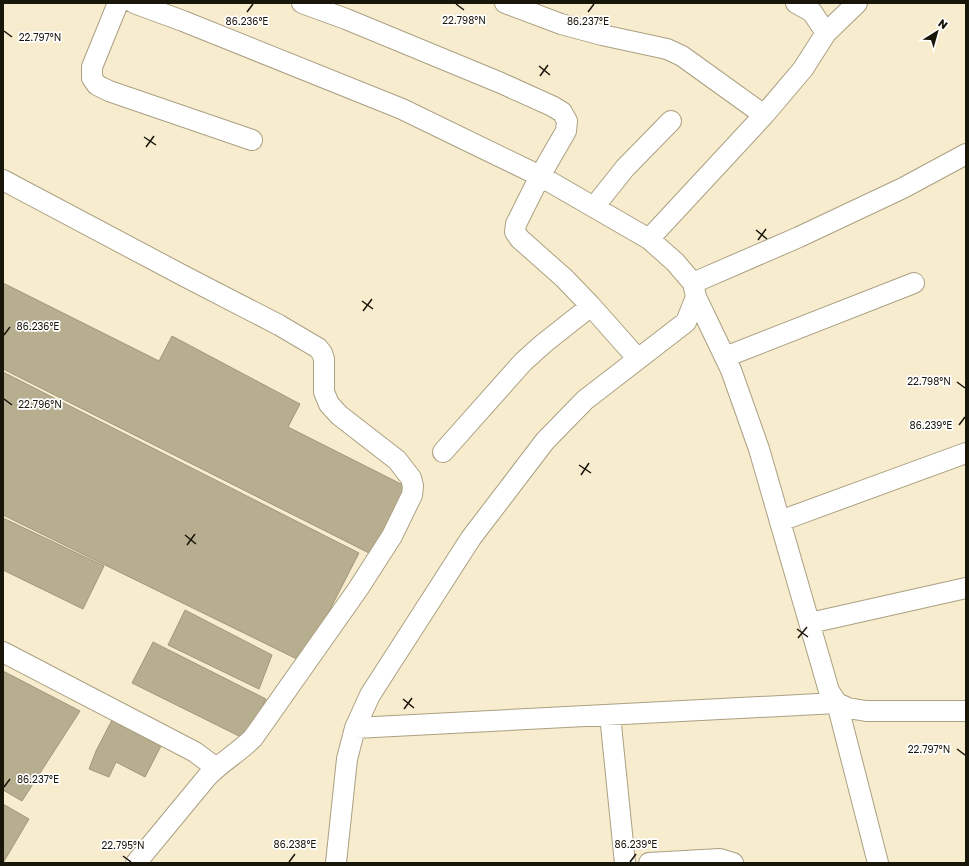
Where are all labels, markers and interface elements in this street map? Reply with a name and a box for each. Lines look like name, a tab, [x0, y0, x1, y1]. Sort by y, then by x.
north arrow	[917, 12, 957, 52]
text: 22.798°N	[442, 14, 486, 26]
text: 86.236°E	[226, 15, 268, 27]
text: 86.237°E	[567, 15, 609, 27]
text: N	[936, 16, 951, 31]
text: 22.797°N	[19, 31, 61, 43]
text: 86.236°E	[17, 320, 59, 332]
text: 22.798°N	[907, 375, 951, 387]
text: 22.796°N	[18, 398, 62, 410]
text: 86.239°E	[910, 419, 952, 431]
text: 22.797°N	[908, 743, 950, 755]
text: 86.237°E	[17, 773, 59, 785]
text: 86.238°E	[274, 838, 316, 850]
text: 86.239°E	[615, 838, 657, 850]
text: 22.795°N	[101, 839, 145, 851]

